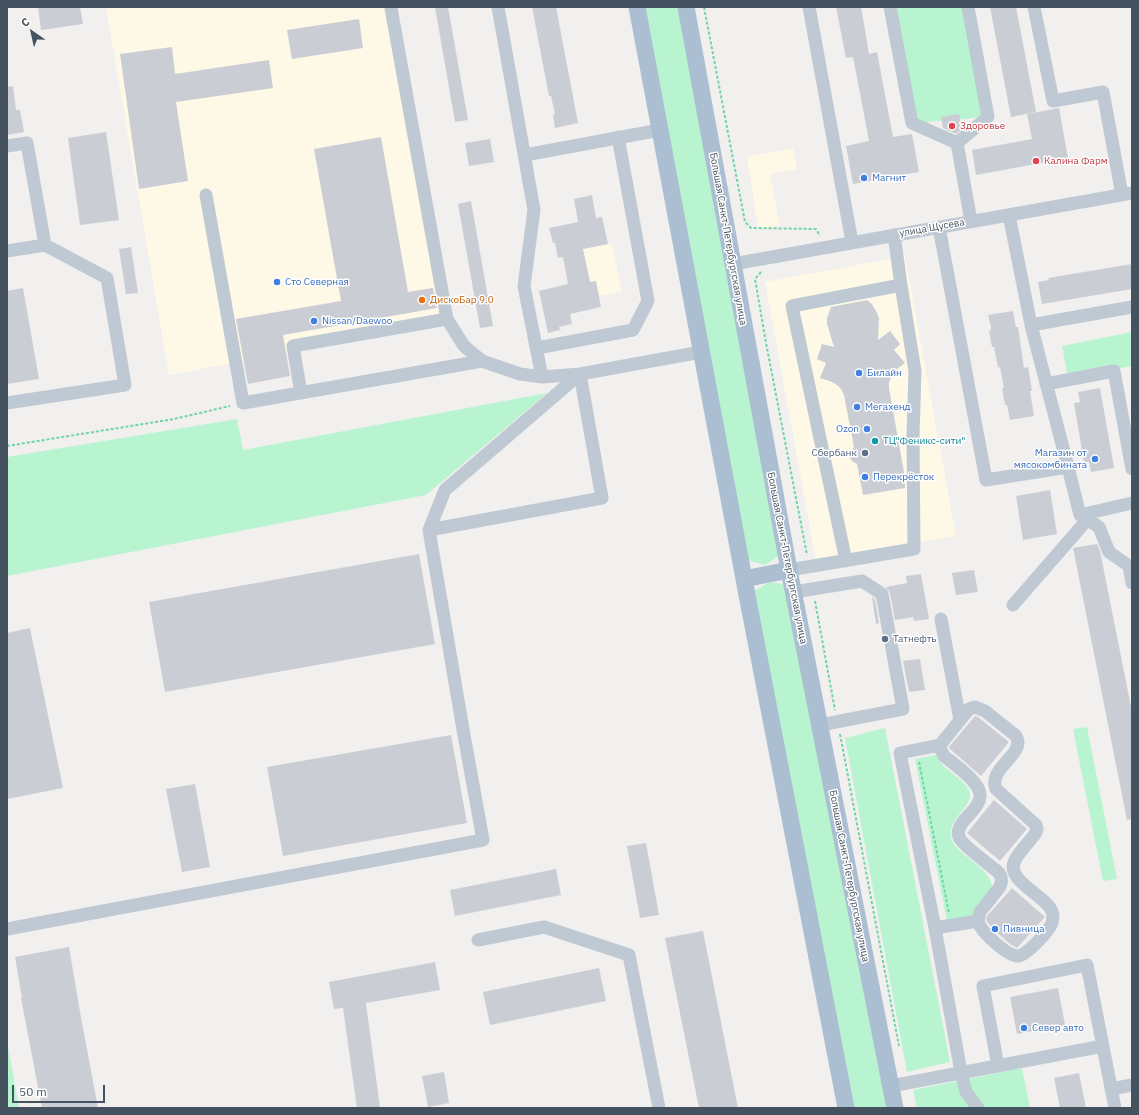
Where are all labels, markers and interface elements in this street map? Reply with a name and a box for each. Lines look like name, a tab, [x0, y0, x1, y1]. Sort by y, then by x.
north arrow	[12, 12, 52, 52]
text: С	[18, 14, 32, 30]
place label: Здоровье	[960, 120, 1005, 132]
marker: Здоровье	[947, 121, 957, 131]
street label: Большая Санкт-Петербургская улица	[707, 152, 749, 326]
place label: Калина Фарм	[1044, 155, 1108, 167]
marker: Калина Фарм	[1031, 156, 1041, 166]
place label: Магнит	[872, 172, 906, 184]
marker: Магнит	[859, 173, 869, 183]
street label: улица Щусева	[898, 216, 966, 240]
place label: Сто Северная	[285, 276, 349, 288]
marker: Сто Северная	[272, 277, 282, 287]
place label: ДискоБар 9.0	[430, 294, 494, 306]
marker: ДискоБар 9.0	[417, 295, 427, 305]
place label: Nissan/Daewoo	[322, 315, 392, 327]
marker: Nissan/Daewoo	[309, 316, 319, 326]
place label: Билайн	[867, 367, 902, 379]
marker: Билайн	[854, 368, 864, 378]
place label: Мегахенд	[865, 401, 910, 413]
marker: Мегахенд	[852, 402, 862, 412]
place label: Ozon	[836, 423, 859, 435]
marker: Ozon	[862, 424, 872, 434]
place label: ТЦ"Феникс-сити"	[883, 435, 965, 447]
marker: ТЦ"Феникс-сити"	[870, 436, 880, 446]
place label: Сбербанк	[811, 447, 857, 459]
place label: Магазин от мясокомбината	[1014, 447, 1087, 470]
marker: Сбербанк	[860, 448, 870, 458]
marker: Магазин от мясокомбината	[1090, 454, 1100, 464]
street label: Большая Санкт-Петербургская улица	[764, 471, 810, 645]
place label: Перекрёсток	[873, 471, 934, 483]
marker: Перекрёсток	[860, 472, 870, 482]
place label: Татнефть	[893, 633, 937, 645]
marker: Татнефть	[880, 634, 890, 644]
street label: Большая Санкт-Петербургская улица	[826, 789, 872, 963]
place label: Пивница	[1003, 923, 1044, 935]
marker: Пивница	[990, 924, 1000, 934]
place label: Север авто	[1032, 1022, 1084, 1034]
marker: Север авто	[1019, 1023, 1029, 1033]
scale bar	[14, 1077, 107, 1103]
text: 50 m	[19, 1084, 47, 1099]

